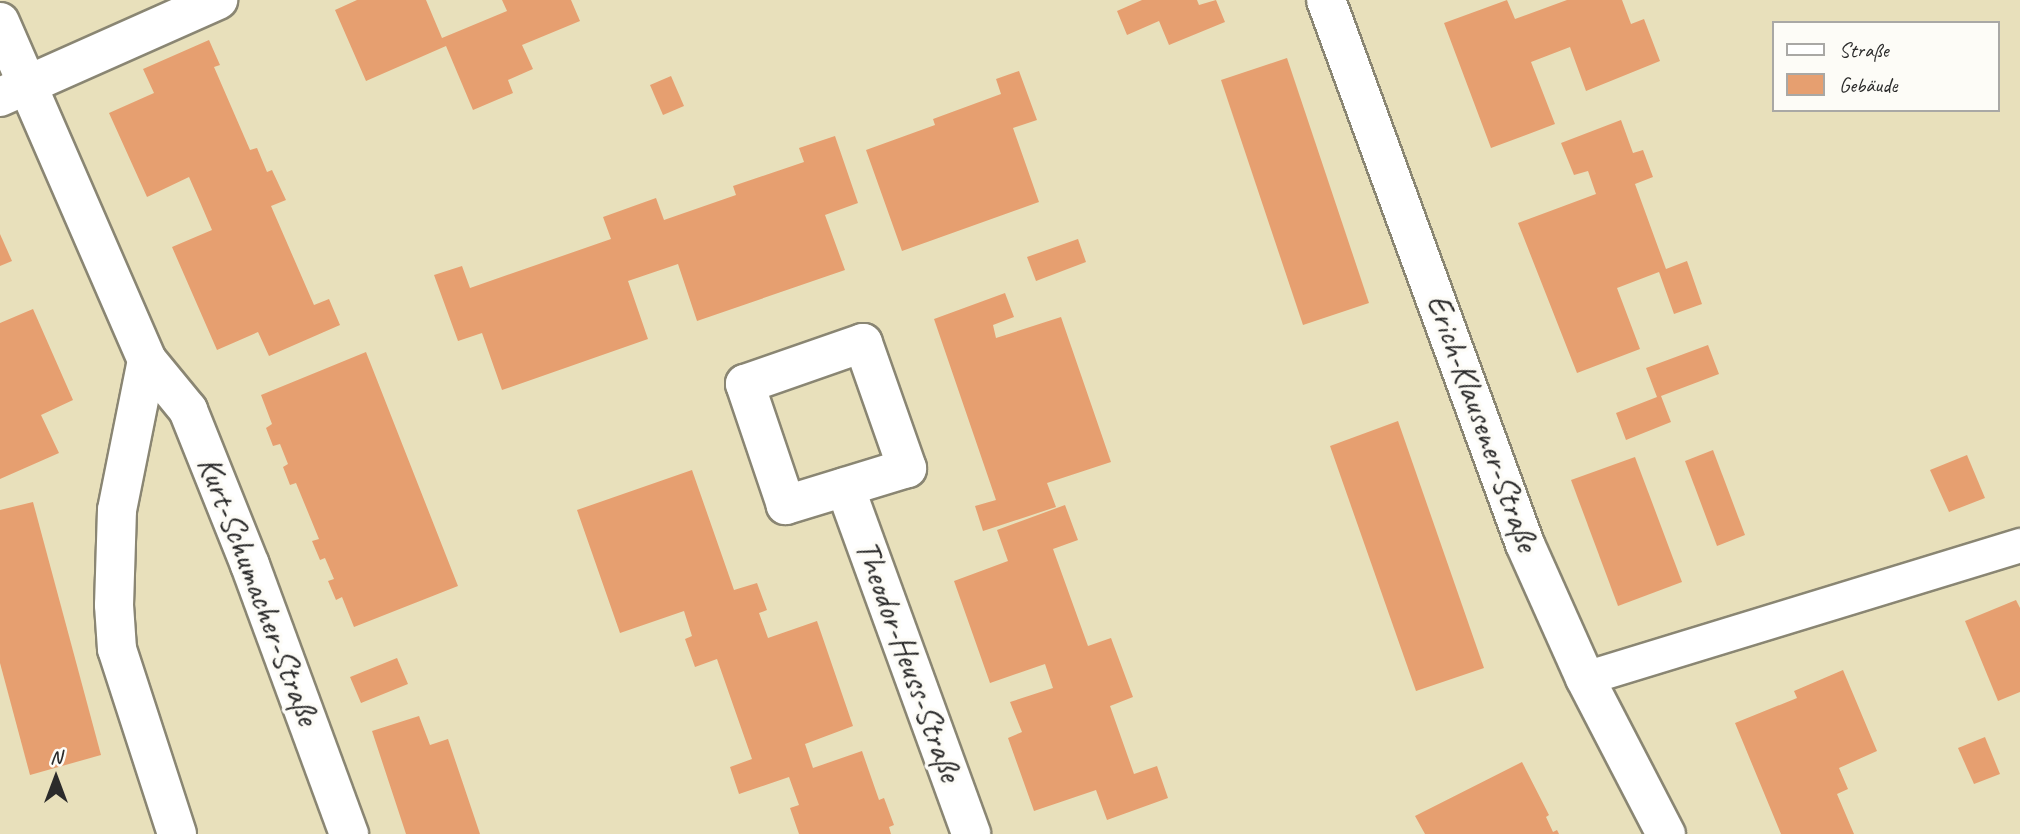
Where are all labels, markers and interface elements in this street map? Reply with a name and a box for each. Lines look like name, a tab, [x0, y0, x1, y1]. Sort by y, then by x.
legend	[1772, 21, 1999, 112]
text: Straße	[1839, 37, 1889, 63]
text: Gebäude	[1839, 72, 1897, 98]
street label: Erich-Klausener-Straße	[1417, 289, 1547, 557]
street label: Kurt-Schumacher-Straße	[189, 451, 327, 731]
street label: Theodor-Heuss-Straße	[846, 535, 970, 787]
north arrow	[21, 743, 91, 813]
text: N	[50, 745, 62, 769]

